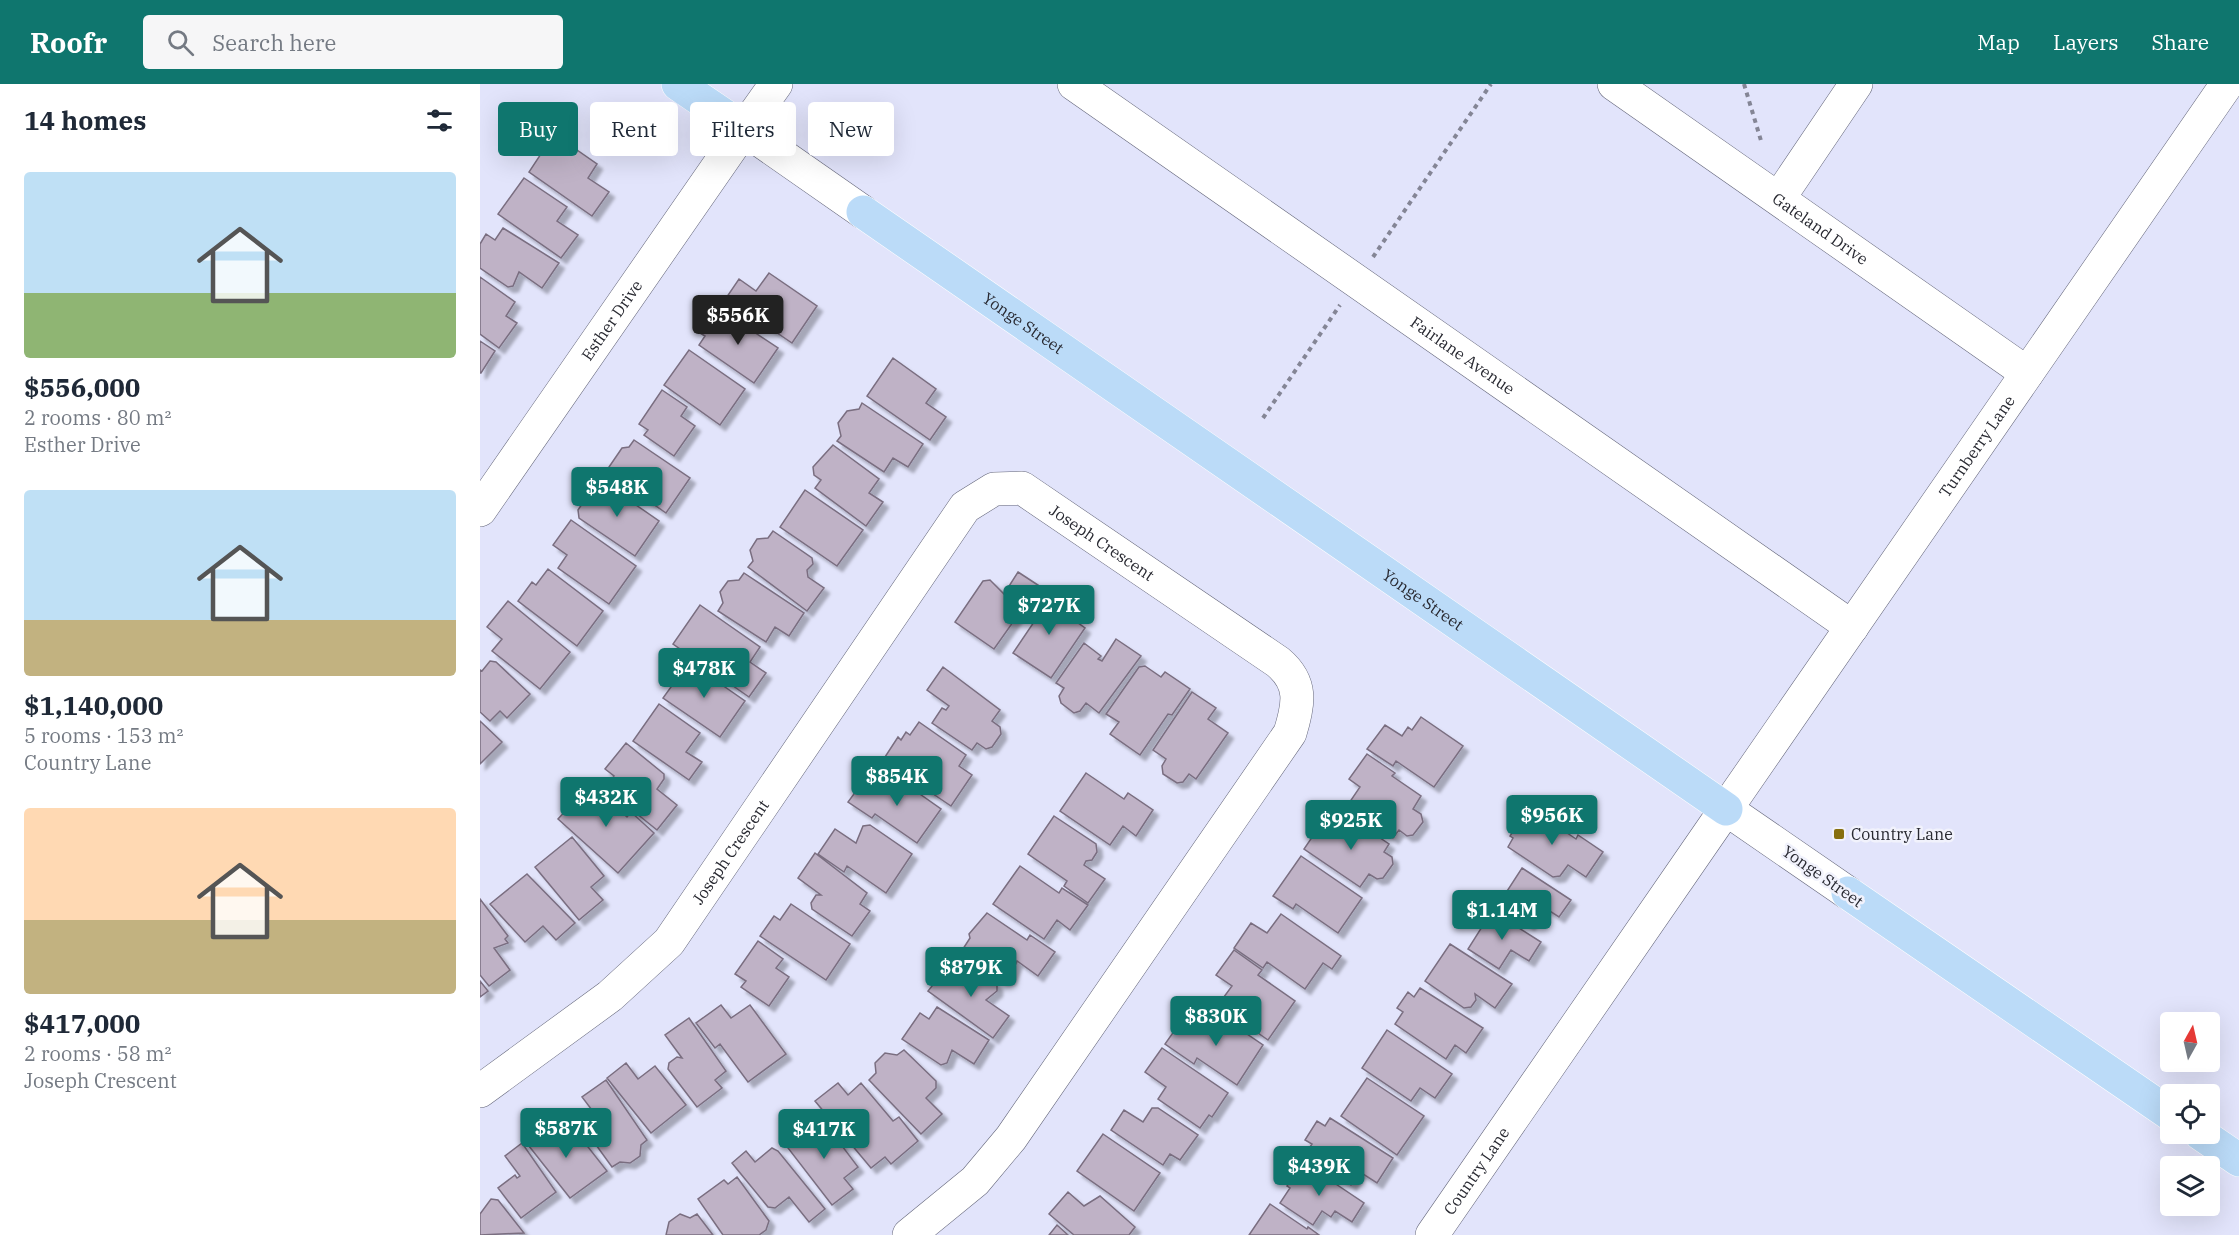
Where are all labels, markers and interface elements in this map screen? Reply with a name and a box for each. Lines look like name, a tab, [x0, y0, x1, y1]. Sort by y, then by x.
search box	[143, 15, 563, 69]
text: Roofr	[30, 24, 107, 61]
icon: search	[164, 26, 197, 59]
text: Search here	[212, 28, 336, 57]
text: Map	[1977, 28, 2020, 56]
text: Layers	[2053, 28, 2119, 56]
text: Share	[2152, 28, 2209, 56]
chip: Buy	[498, 102, 578, 156]
chip: Rent	[590, 102, 678, 156]
chip: Filters	[690, 102, 796, 156]
chip: New	[808, 102, 894, 156]
text: 14 homes	[24, 103, 146, 137]
icon: filters	[423, 104, 456, 137]
street label: Gateland Drive	[1769, 188, 1872, 269]
icon: home	[186, 211, 294, 319]
street label: Esther Drive	[577, 276, 646, 364]
street label: Yonge Street	[979, 288, 1068, 358]
pin: $556K	[696, 295, 780, 346]
text: $556K	[706, 301, 770, 328]
street label: Fairlane Avenue	[1407, 312, 1519, 399]
text: $556,000	[24, 370, 140, 404]
street label: Turnberry Lane	[1934, 391, 2019, 501]
text: 2 rooms · 80 m²	[24, 404, 171, 431]
text: Esther Drive	[24, 431, 141, 458]
pin: $548K	[575, 467, 659, 518]
text: $548K	[585, 473, 649, 500]
street label: Joseph Crescent	[1046, 500, 1158, 585]
icon: home	[186, 529, 294, 637]
street label: Yonge Street	[1379, 564, 1468, 635]
pin: $727K	[1007, 585, 1091, 636]
text: $727K	[1017, 591, 1081, 618]
pin: $478K	[662, 648, 746, 699]
text: $478K	[672, 654, 736, 681]
text: $1,140,000	[24, 688, 163, 722]
text: 5 rooms · 153 m²	[24, 722, 183, 749]
text: Country Lane	[24, 749, 151, 776]
pin: $854K	[855, 756, 939, 807]
text: $854K	[865, 762, 929, 789]
pin: $432K	[564, 777, 648, 828]
text: $432K	[574, 783, 638, 810]
street label: Joseph Crescent	[688, 795, 773, 908]
pin: $956K	[1510, 795, 1594, 846]
pin: $925K	[1309, 800, 1393, 851]
text: $956K	[1520, 801, 1584, 828]
text: $925K	[1319, 806, 1383, 833]
place label: Country Lane	[1851, 824, 1953, 844]
marker: Country Lane	[1832, 827, 1846, 841]
street label: Yonge Street	[1779, 841, 1868, 911]
icon: home	[186, 847, 294, 955]
pin: $1.14M	[1453, 890, 1551, 941]
text: $1.14M	[1466, 896, 1538, 923]
pin: $879K	[929, 947, 1013, 998]
text: $879K	[939, 953, 1003, 980]
pin: $830K	[1174, 996, 1258, 1047]
text: $830K	[1184, 1002, 1248, 1029]
text: $417,000	[24, 1006, 140, 1040]
north arrow	[2160, 1012, 2220, 1072]
map controls	[2160, 1012, 2220, 1216]
text: 2 rooms · 58 m²	[24, 1040, 171, 1067]
text: Joseph Crescent	[24, 1067, 177, 1094]
button: locate	[2160, 1084, 2220, 1144]
pin: $587K	[524, 1108, 608, 1159]
pin: $417K	[782, 1109, 866, 1160]
text: $587K	[534, 1114, 598, 1141]
text: $417K	[792, 1115, 856, 1142]
street label: Country Lane	[1439, 1123, 1513, 1218]
pin: $439K	[1277, 1146, 1361, 1197]
text: $439K	[1287, 1152, 1351, 1179]
button: layers	[2160, 1156, 2220, 1216]

